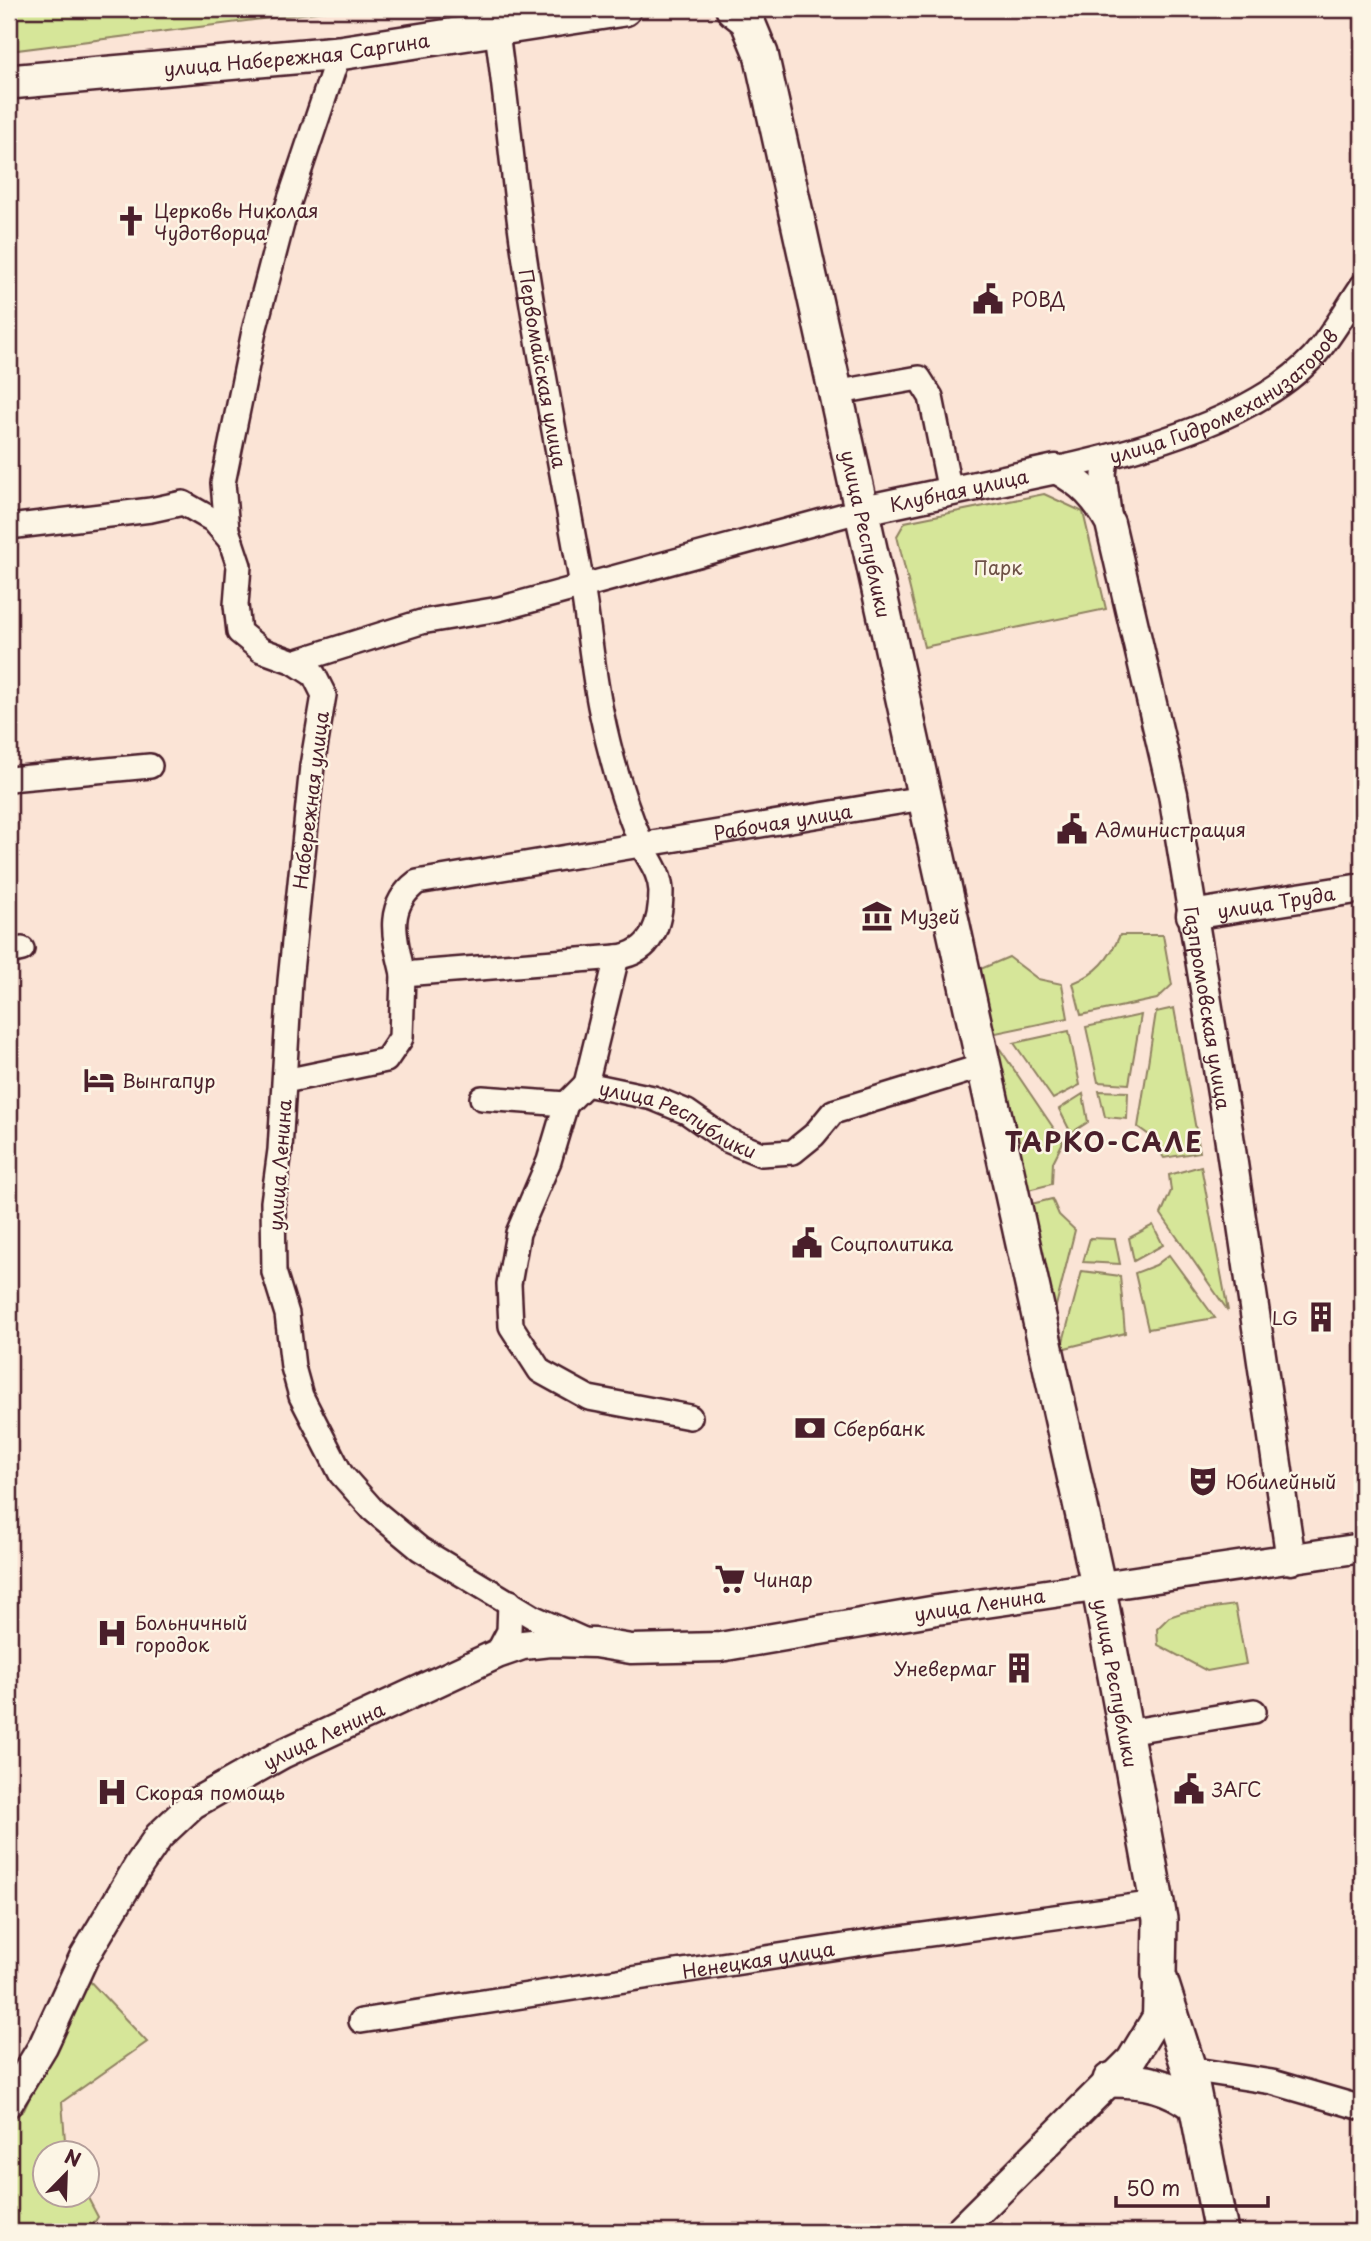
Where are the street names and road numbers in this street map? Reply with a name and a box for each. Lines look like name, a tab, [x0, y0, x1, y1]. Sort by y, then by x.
street label: улица Набережная Саргина	[163, 25, 431, 82]
street label: Первомайская улица	[512, 267, 575, 471]
street label: улица Гидромеханизаторов	[1106, 323, 1344, 470]
street label: улица Республики	[835, 447, 899, 621]
street label: Клубная улица	[887, 461, 1031, 518]
street label: Набережная улица	[285, 709, 335, 891]
street label: Рабочая улица	[711, 796, 854, 847]
street label: улица Труда	[1215, 878, 1337, 925]
street label: Газпромовская улица	[1178, 904, 1238, 1112]
street label: улица Республики	[597, 1073, 761, 1165]
street label: улица Ленина	[260, 1098, 298, 1232]
street label: улица Ленина	[912, 1580, 1047, 1628]
street label: улица Республики	[1087, 1596, 1146, 1770]
street label: улица Ленина	[257, 1694, 389, 1776]
street label: Ненецкая улица	[680, 1934, 836, 1985]

